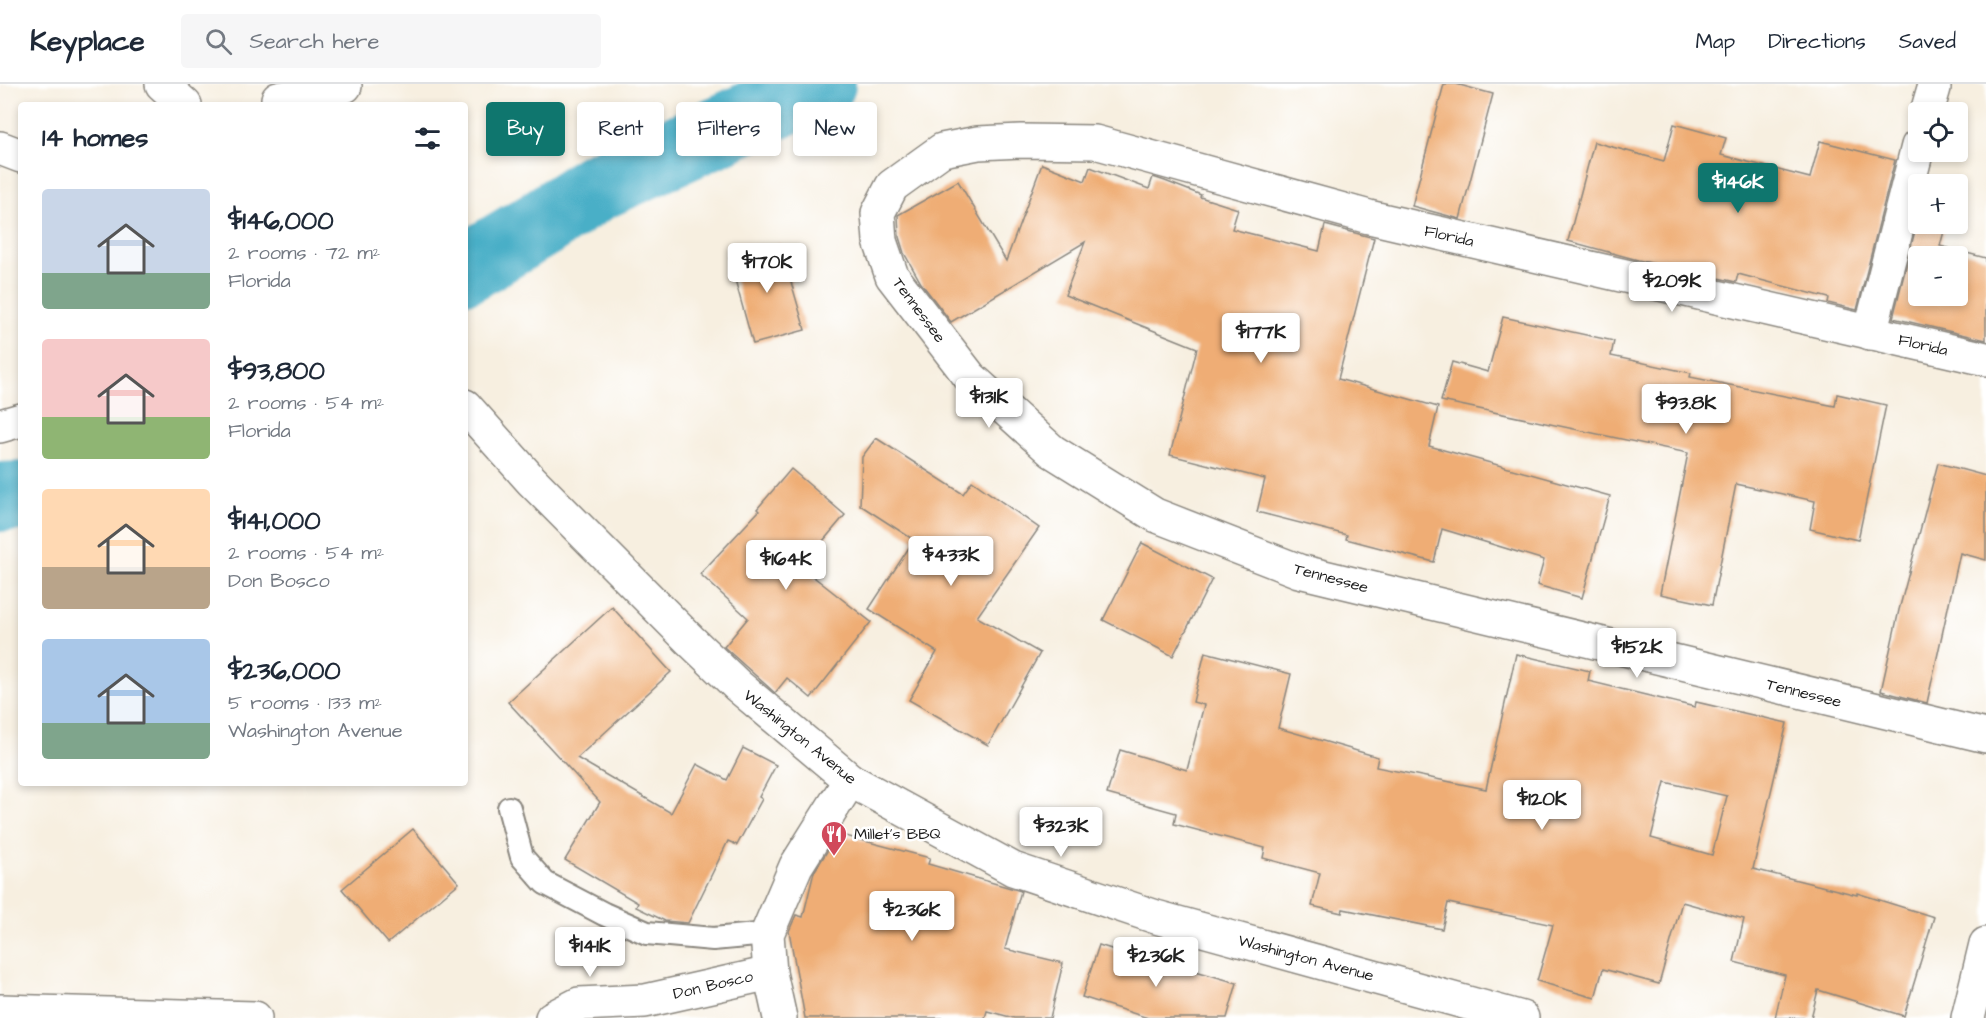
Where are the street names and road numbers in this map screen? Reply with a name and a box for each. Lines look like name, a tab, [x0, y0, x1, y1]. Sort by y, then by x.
street label: Florida	[1422, 220, 1476, 252]
street label: Tennessee	[887, 273, 951, 348]
street label: Florida	[1896, 329, 1950, 361]
street label: Tennessee	[1291, 557, 1371, 599]
street label: Tennessee	[1764, 673, 1844, 713]
street label: Washington Avenue	[738, 685, 861, 790]
street label: Washington Avenue	[1235, 929, 1377, 988]
street label: Don Bosco	[671, 965, 755, 1005]

